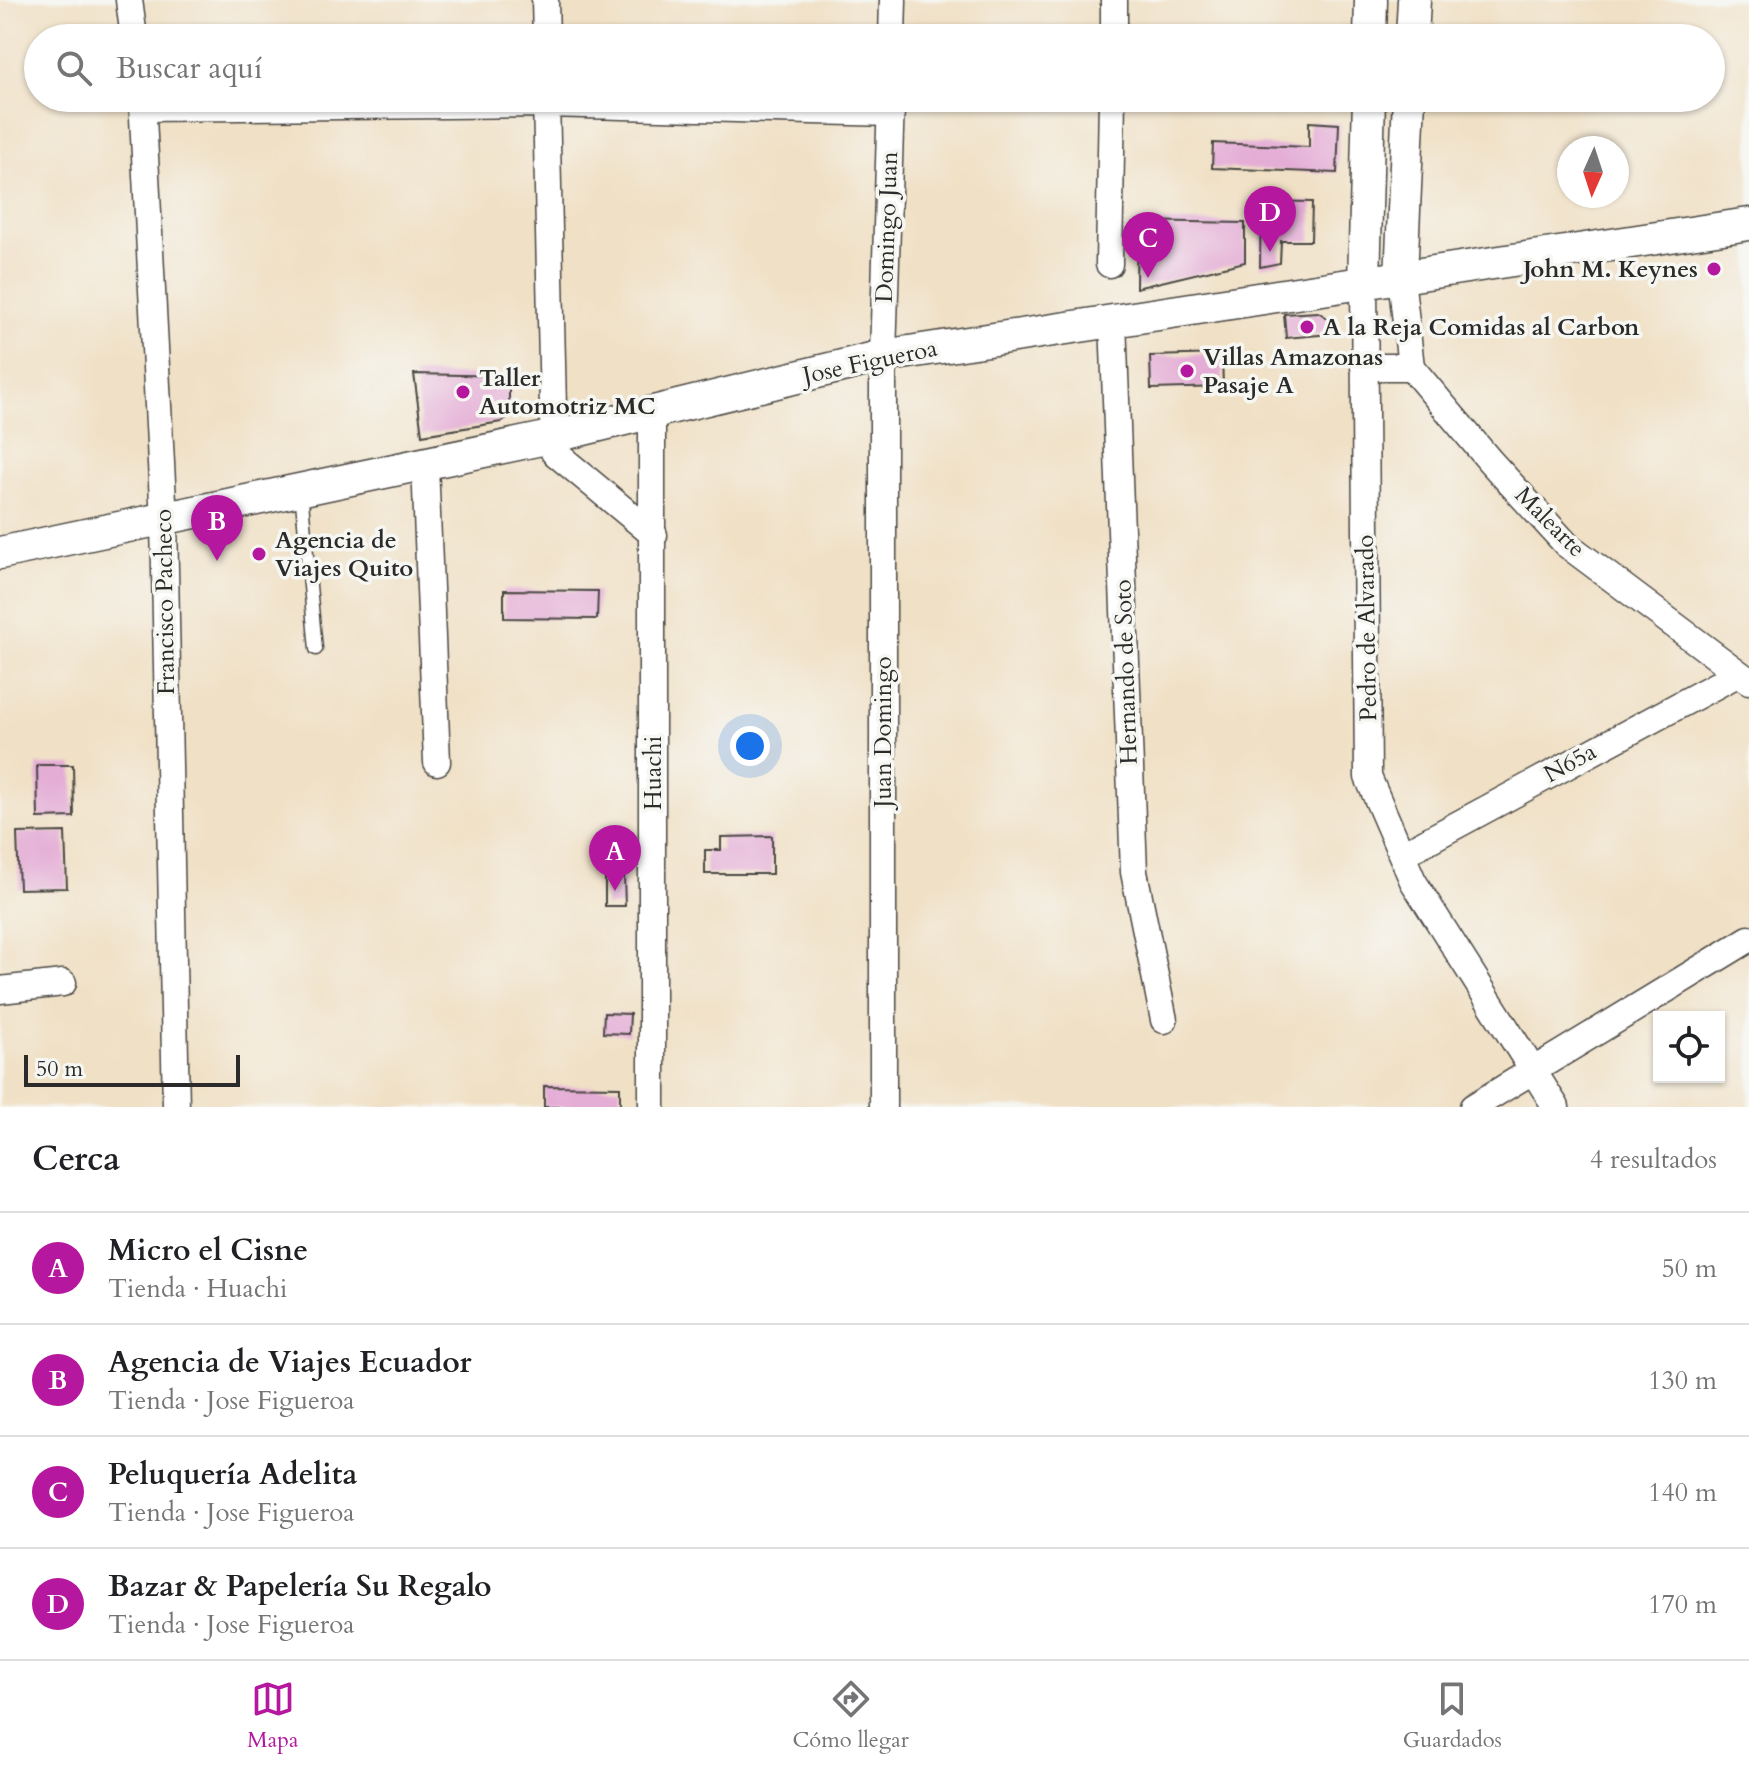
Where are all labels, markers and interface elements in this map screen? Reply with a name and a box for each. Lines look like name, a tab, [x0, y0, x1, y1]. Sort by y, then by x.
search box	[24, 24, 1725, 112]
icon: search	[52, 46, 96, 90]
text: Buscar aquí	[116, 48, 262, 89]
north arrow	[1557, 136, 1629, 208]
street label: Domingo Juan	[868, 150, 906, 303]
pin: D	[1244, 186, 1296, 252]
pin: C	[1122, 212, 1174, 278]
place label: John M. Keynes	[1520, 253, 1698, 286]
marker: John M. Keynes	[1705, 260, 1723, 278]
place label: A la Reja Comidas al Carbon	[1323, 311, 1640, 344]
marker: A la Reja Comidas al Carbon	[1298, 318, 1316, 336]
street label: Jose Figueroa	[797, 332, 941, 393]
place label: Villas Amazonas Pasaje A	[1203, 341, 1383, 402]
place label: Taller Automotriz MC	[479, 362, 656, 423]
marker: Villas Amazonas Pasaje A	[1178, 362, 1196, 380]
marker: Taller Automotriz MC	[454, 383, 472, 401]
street label: Malearte	[1507, 479, 1593, 565]
pin: B	[191, 495, 243, 561]
street label: Francisco Pacheco	[147, 509, 183, 695]
place label: Agencia de Viajes Quito	[275, 524, 413, 585]
street label: Pedro de Alvarado	[1349, 534, 1385, 722]
marker: Agencia de Viajes Quito	[250, 545, 268, 563]
street label: Hernando de Soto	[1106, 579, 1146, 765]
street label: Juan Domingo	[867, 656, 900, 811]
your location	[730, 726, 770, 766]
street label: N65a	[1538, 735, 1603, 791]
street label: Huachi	[637, 736, 670, 810]
pin: A	[589, 825, 641, 891]
map controls	[1653, 1011, 1725, 1083]
button: locate	[1653, 1011, 1725, 1083]
scale bar	[24, 1051, 240, 1087]
text: 50 m	[36, 1054, 83, 1084]
text: Cerca	[32, 1136, 120, 1182]
text: 4 resultados	[1590, 1142, 1717, 1177]
text: Micro el Cisne	[108, 1230, 308, 1271]
text: A	[48, 1251, 68, 1286]
text: 50 m	[1661, 1251, 1717, 1286]
text: Tienda · Huachi	[108, 1271, 287, 1306]
text: Agencia de Viajes Ecuador	[108, 1342, 472, 1383]
text: B	[49, 1363, 67, 1398]
text: 130 m	[1648, 1363, 1717, 1398]
text: Tienda · Jose Figueroa	[108, 1383, 355, 1418]
text: Peluquería Adelita	[108, 1454, 357, 1495]
text: C	[48, 1475, 68, 1510]
text: 140 m	[1648, 1475, 1717, 1510]
text: Tienda · Jose Figueroa	[108, 1495, 355, 1530]
text: Bazar & Papelería Su Regalo	[108, 1566, 492, 1607]
text: D	[47, 1587, 69, 1622]
text: 170 m	[1648, 1587, 1717, 1622]
text: Tienda · Jose Figueroa	[108, 1607, 355, 1642]
tab: Mapa	[247, 1677, 298, 1755]
tab: Cómo llegar	[793, 1677, 909, 1755]
tab: Guardados	[1403, 1677, 1502, 1755]

